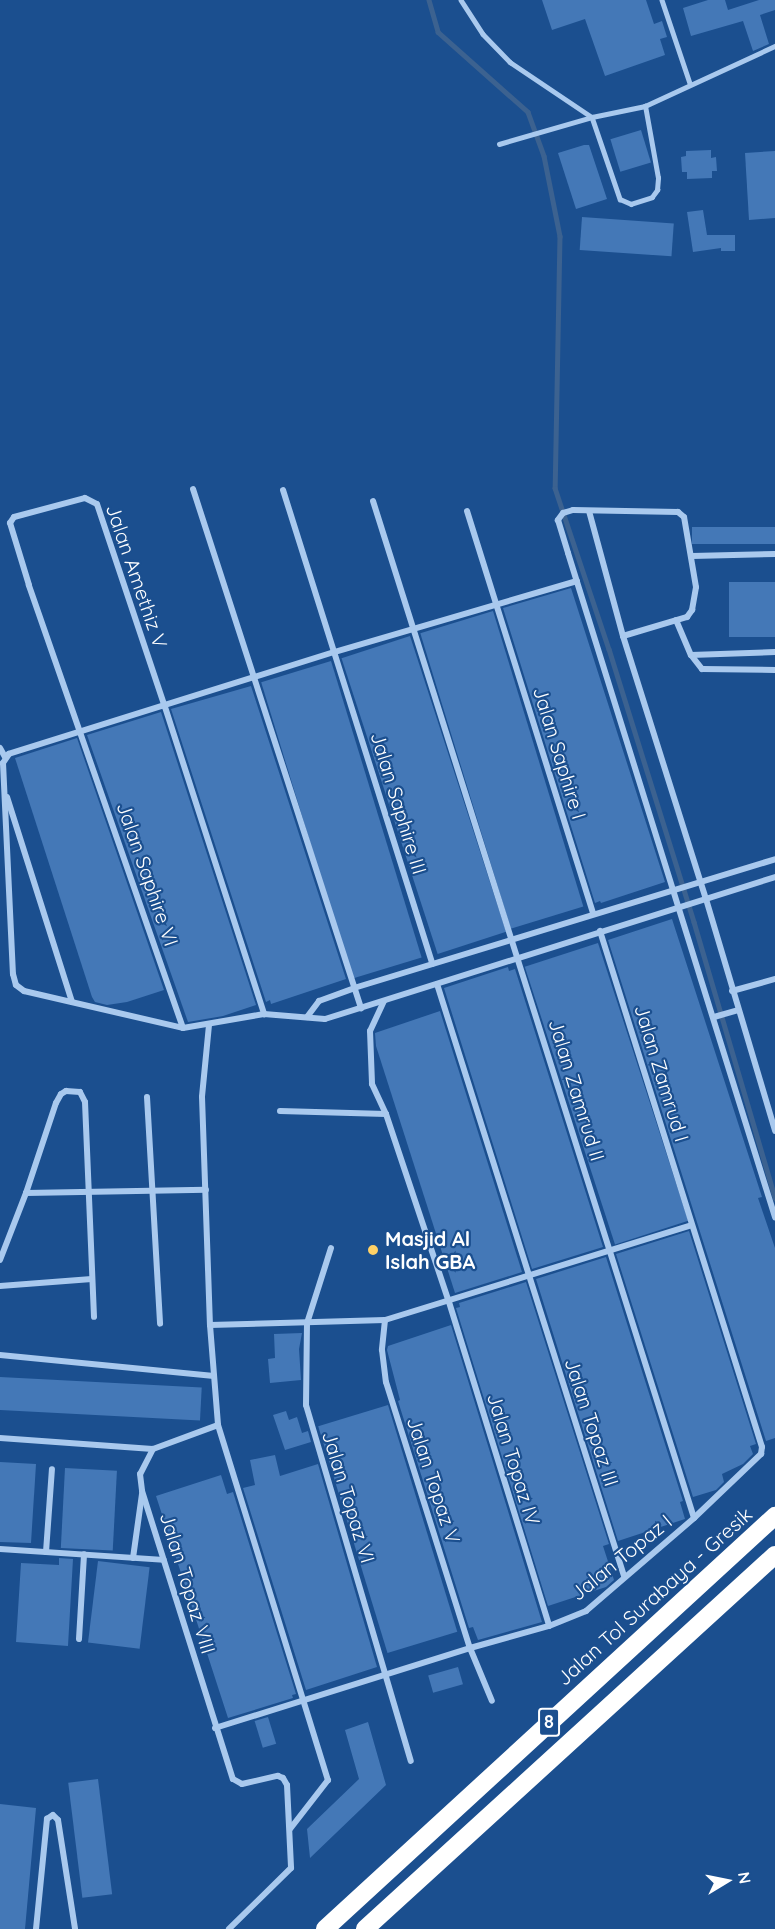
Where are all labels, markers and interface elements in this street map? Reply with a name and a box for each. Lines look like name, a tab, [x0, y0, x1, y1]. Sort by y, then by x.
street label: Jalan Amethiz V	[101, 501, 173, 651]
street label: Jalan Saphire I	[528, 684, 592, 822]
street label: Jalan Saphire III	[366, 729, 432, 877]
street label: Jalan Saphire VI	[112, 799, 184, 949]
street label: Jalan Zamrud I	[630, 1001, 694, 1145]
street label: Jalan Zamrud II	[544, 1016, 610, 1164]
place label: Masjid Al Islah GBA	[385, 1226, 475, 1273]
marker: Masjid Al Islah GBA	[366, 1243, 380, 1257]
street label: Jalan Topaz III	[560, 1355, 624, 1489]
street label: Jalan Topaz IV	[483, 1390, 545, 1528]
street label: Jalan Topaz V	[402, 1414, 466, 1546]
street label: Jalan Topaz VI	[318, 1428, 380, 1566]
street label: Jalan Tol Surabaya - Gresik	[551, 1502, 757, 1690]
street label: Jalan Topaz VIII	[155, 1509, 221, 1657]
street label: Jalan Topaz I	[566, 1509, 676, 1605]
road number: 8	[537, 1707, 561, 1737]
north arrow	[697, 1851, 757, 1911]
text: N	[734, 1870, 756, 1885]

